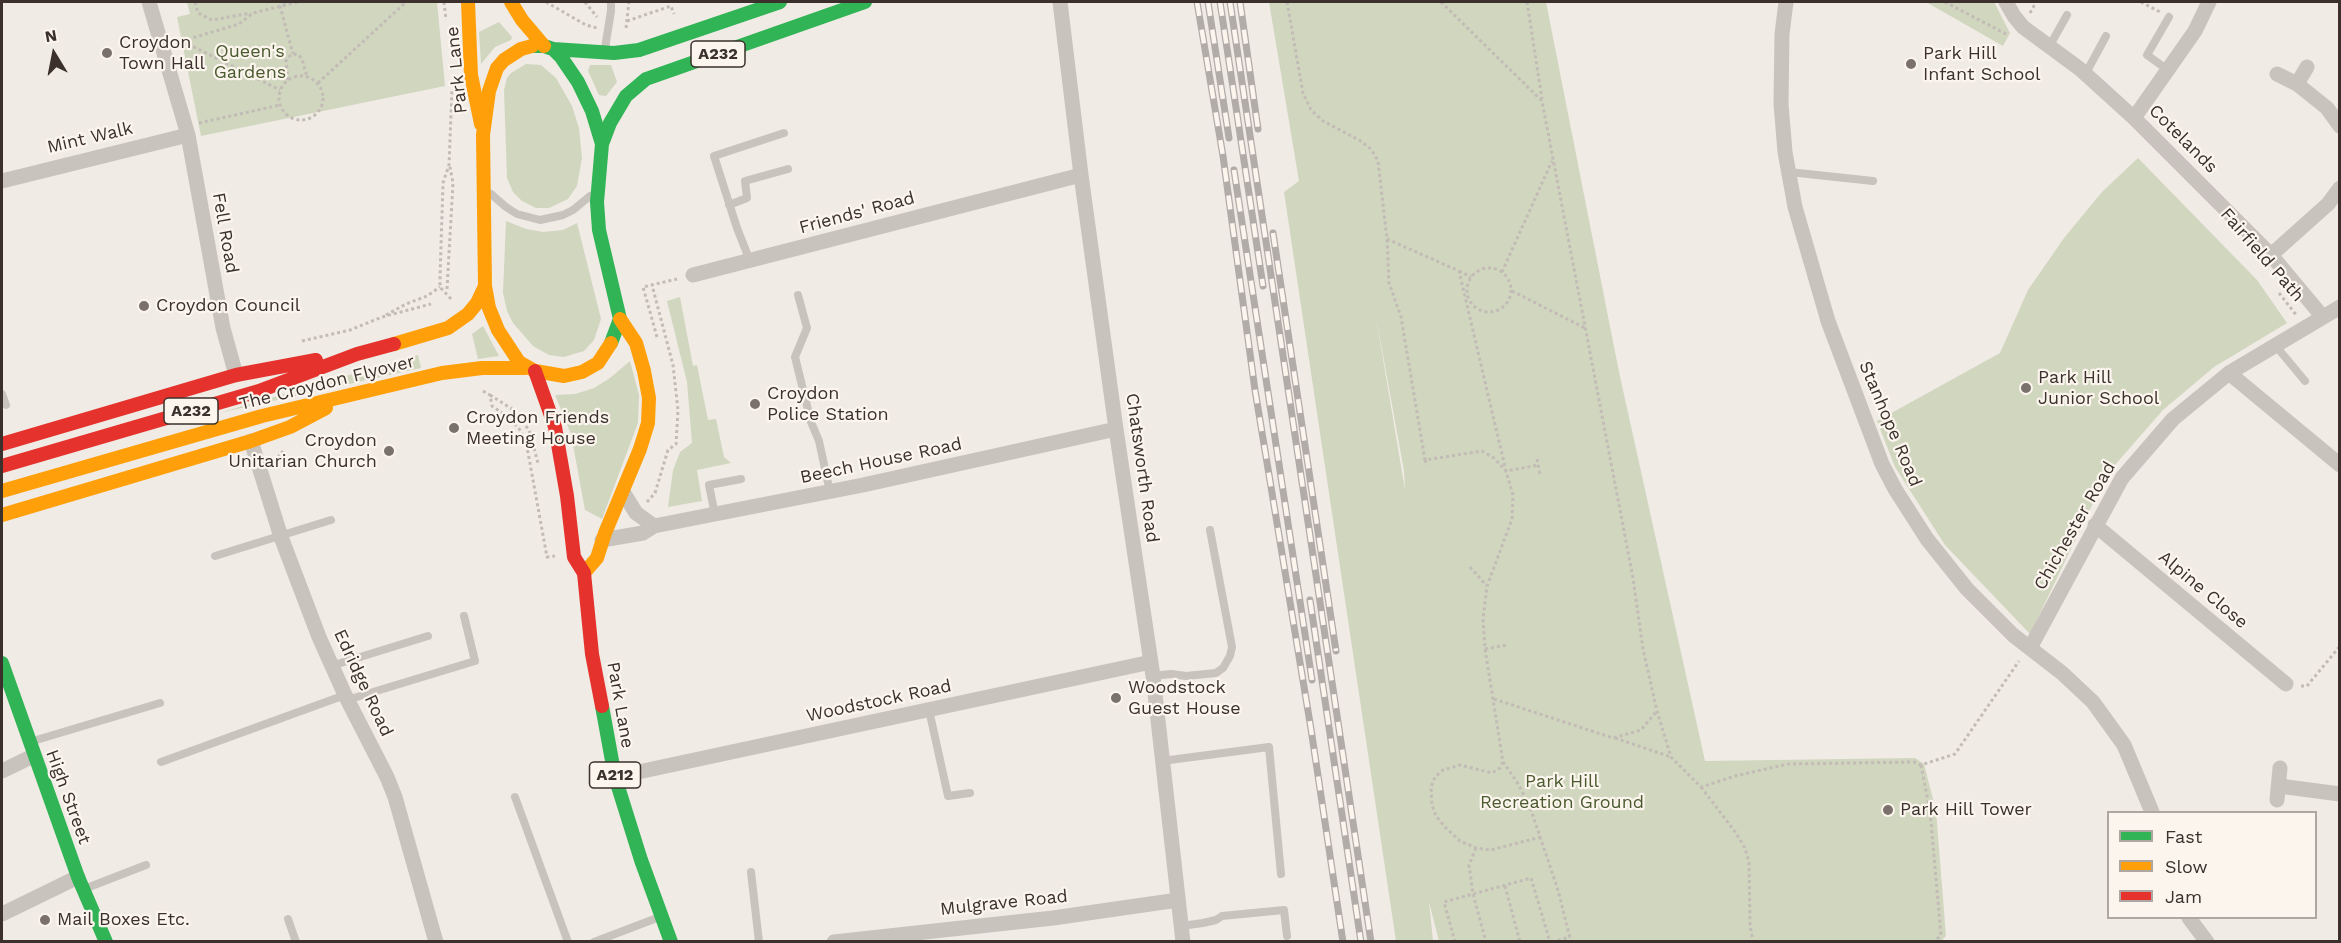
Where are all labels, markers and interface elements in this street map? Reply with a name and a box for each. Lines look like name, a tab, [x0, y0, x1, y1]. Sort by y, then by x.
north arrow	[24, 24, 84, 84]
text: N	[43, 25, 58, 46]
street label: Park Lane	[442, 25, 472, 115]
place label: Croydon Town Hall	[119, 32, 205, 74]
park label: Queen's Gardens	[214, 41, 286, 84]
road number: A232	[691, 41, 745, 67]
place label: Park Hill Infant School	[1923, 43, 2041, 86]
marker: Croydon Town Hall	[100, 46, 114, 60]
marker: Park Hill Infant School	[1904, 57, 1918, 71]
street label: Cotelands	[2144, 100, 2222, 178]
street label: Mint Walk	[45, 118, 135, 158]
street label: Friends' Road	[797, 187, 917, 239]
street label: Fell Road	[207, 191, 243, 275]
street label: Fairfield Path	[2215, 204, 2309, 306]
place label: Croydon Council	[156, 295, 300, 317]
marker: Croydon Council	[137, 299, 151, 313]
street label: The Croydon Flyover	[237, 351, 417, 415]
street label: Stanhope Road	[1854, 358, 1926, 490]
place label: Park Hill Junior School	[2038, 367, 2159, 410]
marker: Park Hill Junior School	[2019, 381, 2033, 395]
place label: Croydon Police Station	[767, 383, 889, 426]
street label: Chatsworth Road	[1121, 392, 1163, 544]
marker: Croydon Police Station	[748, 397, 762, 411]
road number: A232	[164, 398, 218, 424]
place label: Croydon Friends Meeting House	[466, 407, 609, 450]
marker: Croydon Friends Meeting House	[447, 421, 461, 435]
place label: Croydon Unitarian Church	[228, 430, 377, 472]
street label: Beech House Road	[798, 433, 964, 489]
marker: Croydon Unitarian Church	[382, 444, 396, 458]
street label: Chichester Road	[2029, 458, 2121, 594]
street label: Alpine Close	[2154, 546, 2252, 634]
street label: Edridge Road	[329, 626, 397, 740]
street label: Park Lane	[602, 660, 638, 750]
street label: Woodstock Road	[804, 675, 954, 727]
place label: Woodstock Guest House	[1128, 677, 1241, 720]
marker: Woodstock Guest House	[1109, 691, 1123, 705]
street label: High Street	[41, 747, 95, 847]
road number: A212	[590, 762, 640, 788]
park label: Park Hill Recreation Ground	[1480, 771, 1644, 814]
place label: Park Hill Tower	[1900, 799, 2032, 821]
marker: Park Hill Tower	[1881, 803, 1895, 817]
legend	[2107, 811, 2317, 919]
text: Fast	[2165, 826, 2202, 847]
text: Slow	[2165, 856, 2208, 877]
street label: Mulgrave Road	[939, 886, 1069, 920]
text: Jam	[2165, 886, 2202, 907]
place label: Mail Boxes Etc.	[57, 909, 190, 931]
marker: Mail Boxes Etc.	[38, 913, 52, 927]

